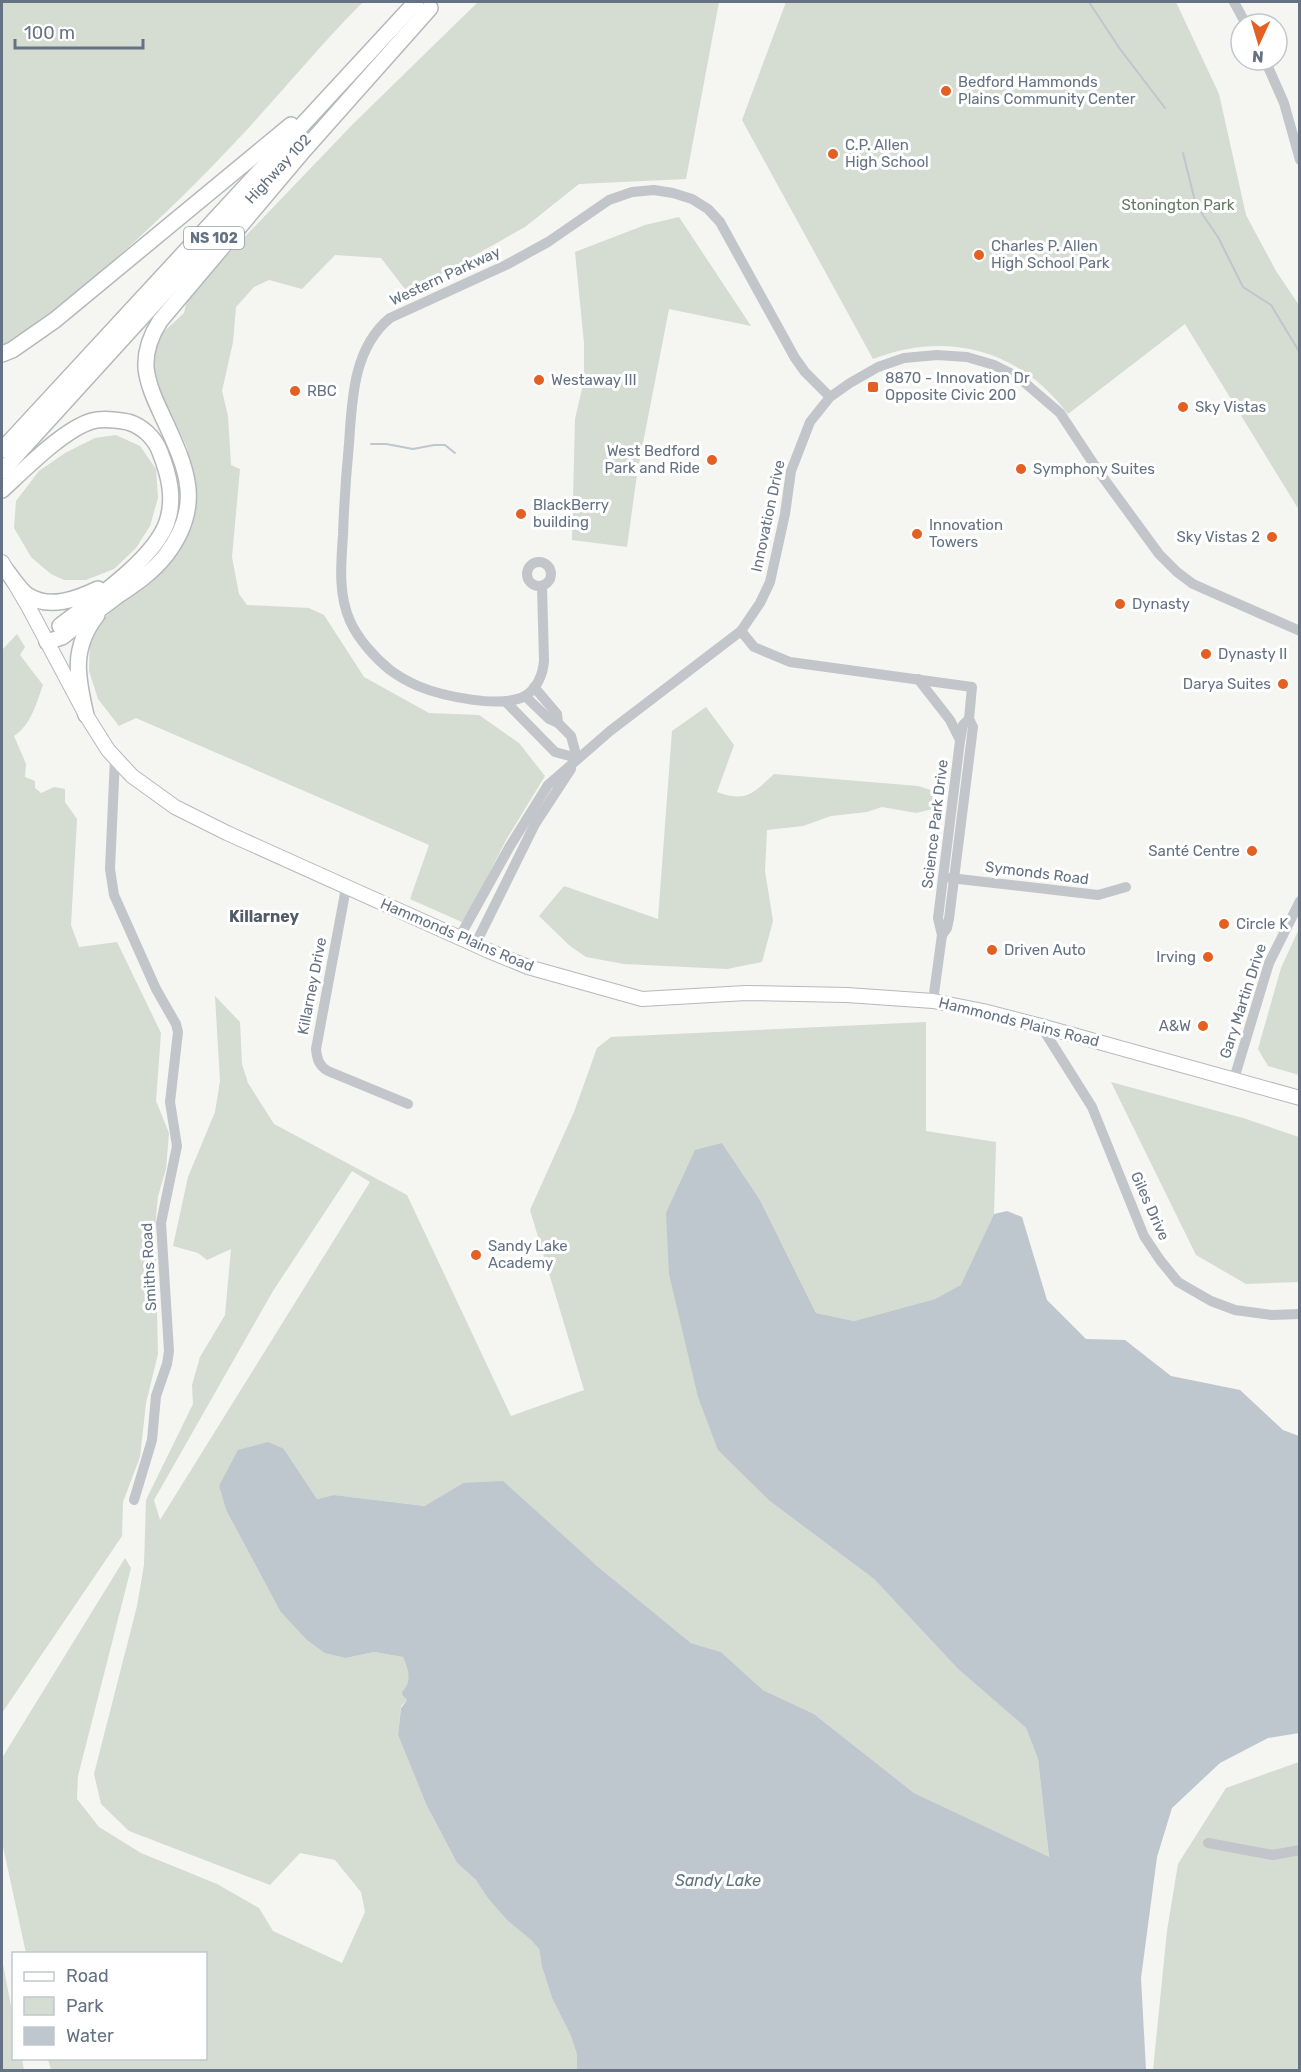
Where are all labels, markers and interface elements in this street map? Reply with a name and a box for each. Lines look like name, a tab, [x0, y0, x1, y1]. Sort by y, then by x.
scale bar	[15, 12, 142, 50]
north arrow	[1229, 12, 1289, 72]
text: 100 m	[24, 22, 75, 44]
text: N	[1252, 47, 1264, 66]
place label: Bedford Hammonds Plains Community Center	[958, 73, 1136, 108]
marker: Bedford Hammonds Plains Community Center	[939, 84, 953, 98]
street label: Highway 102	[241, 130, 315, 208]
place label: C.P. Allen High School	[845, 136, 929, 171]
marker: C.P. Allen High School	[826, 147, 840, 161]
park label: Stonington Park	[1121, 196, 1235, 214]
road number: NS 102	[184, 227, 244, 249]
place label: Charles P. Allen High School Park	[991, 237, 1110, 272]
street label: Western Parkway	[387, 243, 503, 309]
marker: Charles P. Allen High School Park	[972, 248, 986, 262]
place label: 8870 - Innovation Dr Opposite Civic 200	[885, 369, 1030, 404]
place label: Westaway III	[551, 371, 637, 389]
marker: Westaway III	[532, 373, 546, 387]
marker: 8870 - Innovation Dr Opposite Civic 200	[866, 380, 880, 394]
place label: RBC	[307, 382, 337, 400]
marker: RBC	[288, 384, 302, 398]
place label: Sky Vistas	[1195, 398, 1266, 416]
marker: Sky Vistas	[1176, 400, 1190, 414]
place label: West Bedford Park and Ride	[605, 442, 700, 477]
marker: West Bedford Park and Ride	[705, 453, 719, 467]
street label: Innovation Drive	[747, 458, 789, 574]
place label: Symphony Suites	[1033, 460, 1155, 478]
marker: Symphony Suites	[1014, 462, 1028, 476]
place label: BlackBerry building	[533, 496, 609, 531]
marker: BlackBerry building	[514, 507, 528, 521]
place label: Innovation Towers	[929, 516, 1003, 551]
marker: Innovation Towers	[910, 527, 924, 541]
place label: Sky Vistas 2	[1176, 528, 1260, 546]
marker: Sky Vistas 2	[1265, 530, 1279, 544]
place label: Dynasty	[1132, 595, 1190, 613]
marker: Dynasty	[1113, 597, 1127, 611]
place label: Dynasty II	[1218, 645, 1287, 663]
marker: Dynasty II	[1199, 647, 1213, 661]
place label: Darya Suites	[1183, 675, 1271, 693]
marker: Darya Suites	[1276, 677, 1290, 691]
street label: Science Park Drive	[918, 758, 952, 890]
place label: Santé Centre	[1148, 842, 1240, 860]
marker: Santé Centre	[1245, 844, 1259, 858]
street label: Symonds Road	[984, 858, 1090, 888]
street label: Hammonds Plains Road	[378, 895, 536, 975]
district label: Killarney	[229, 907, 299, 926]
place label: Circle K	[1236, 915, 1288, 933]
marker: Circle K	[1217, 917, 1231, 931]
street label: Killarney Drive	[294, 936, 330, 1036]
place label: Driven Auto	[1004, 941, 1086, 959]
street label: Gary Martin Drive	[1216, 941, 1270, 1061]
marker: Driven Auto	[985, 943, 999, 957]
place label: Irving	[1156, 948, 1196, 966]
marker: Irving	[1201, 950, 1215, 964]
street label: Hammonds Plains Road	[937, 993, 1101, 1051]
place label: A&W	[1159, 1017, 1191, 1035]
marker: A&W	[1196, 1019, 1210, 1033]
street label: Giles Drive	[1127, 1169, 1173, 1243]
street label: Smiths Road	[138, 1223, 160, 1311]
place label: Sandy Lake Academy	[488, 1237, 568, 1272]
marker: Sandy Lake Academy	[469, 1248, 483, 1262]
water label: Sandy Lake	[675, 1871, 761, 1890]
legend	[12, 1952, 207, 2060]
text: Road	[66, 1965, 109, 1987]
text: Park	[66, 1995, 104, 2017]
text: Water	[66, 2025, 114, 2047]

